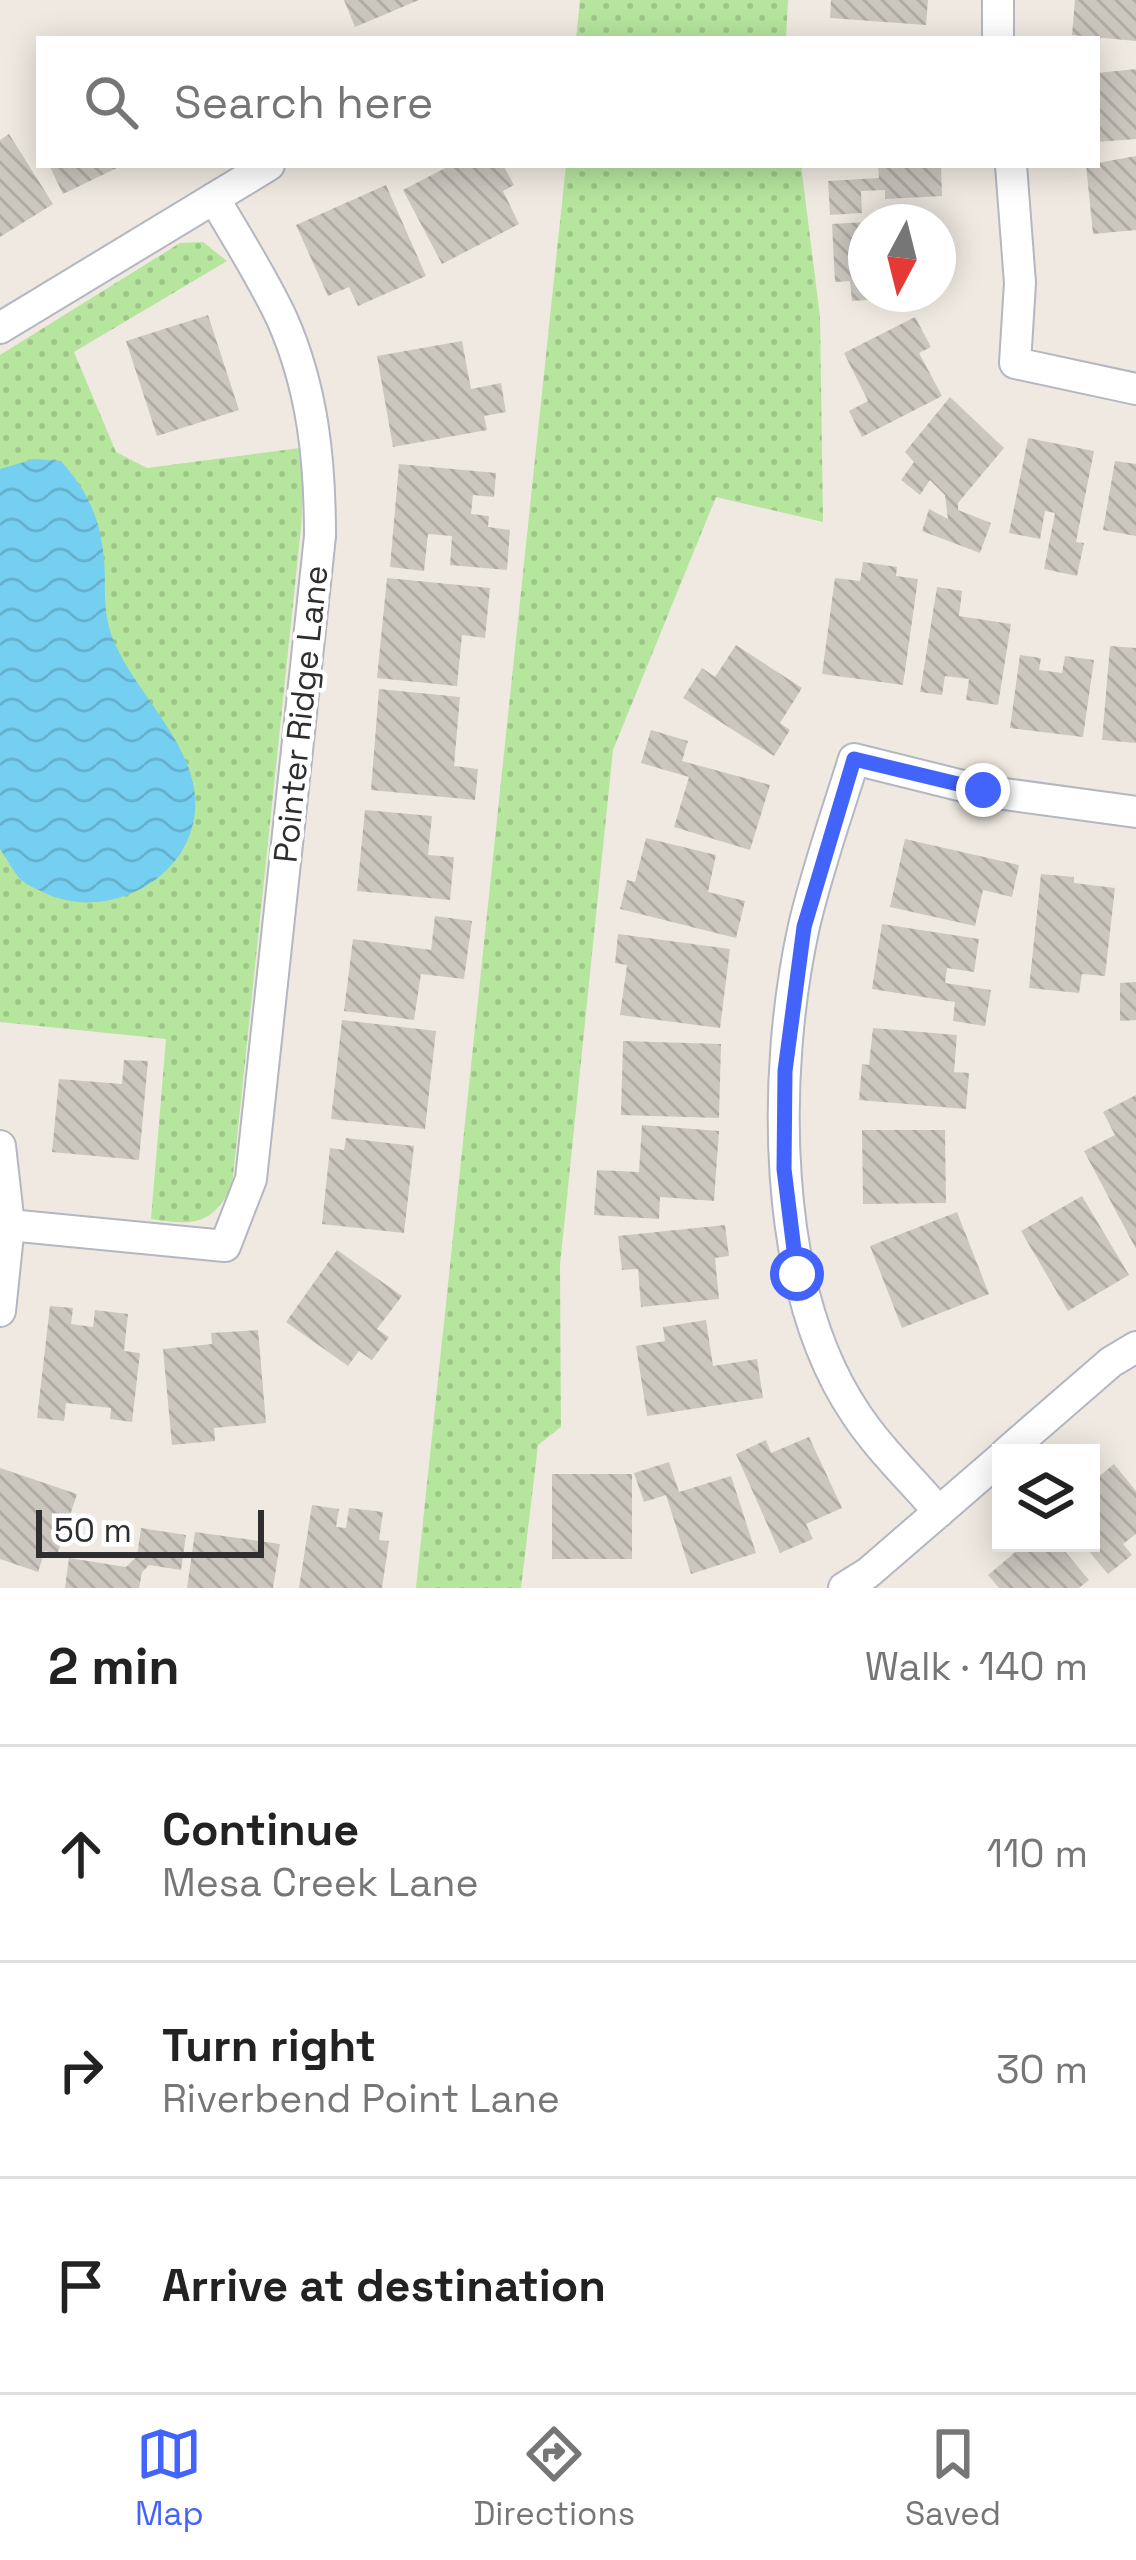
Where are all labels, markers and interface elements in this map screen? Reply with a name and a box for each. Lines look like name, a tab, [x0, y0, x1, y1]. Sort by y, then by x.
search box	[36, 36, 1100, 168]
icon: search	[78, 69, 144, 135]
text: Search here	[174, 74, 433, 131]
north arrow	[848, 204, 956, 312]
street label: Pointer Ridge Lane	[265, 563, 337, 865]
route end	[956, 763, 1010, 817]
route start	[770, 1247, 824, 1301]
map controls	[992, 1444, 1100, 1552]
button: layers	[992, 1444, 1100, 1552]
scale bar	[36, 1504, 264, 1557]
text: 50 m	[54, 1510, 132, 1552]
text: 2 min	[48, 1634, 180, 1699]
text: Walk · 140 m	[865, 1642, 1088, 1691]
text: Continue	[162, 1801, 359, 1858]
icon: ahead	[48, 1821, 114, 1887]
text: 110 m	[987, 1829, 1088, 1878]
text: Mesa Creek Lane	[162, 1858, 479, 1907]
text: Turn right	[162, 2017, 376, 2074]
icon: right	[48, 2037, 114, 2103]
text: 30 m	[996, 2045, 1088, 2094]
text: Riverbend Point Lane	[162, 2074, 560, 2123]
icon: arrive	[48, 2253, 114, 2319]
text: Arrive at destination	[162, 2257, 606, 2314]
tab: Map	[135, 2421, 204, 2535]
tab: Directions	[473, 2421, 635, 2535]
tab: Saved	[905, 2421, 1001, 2535]

